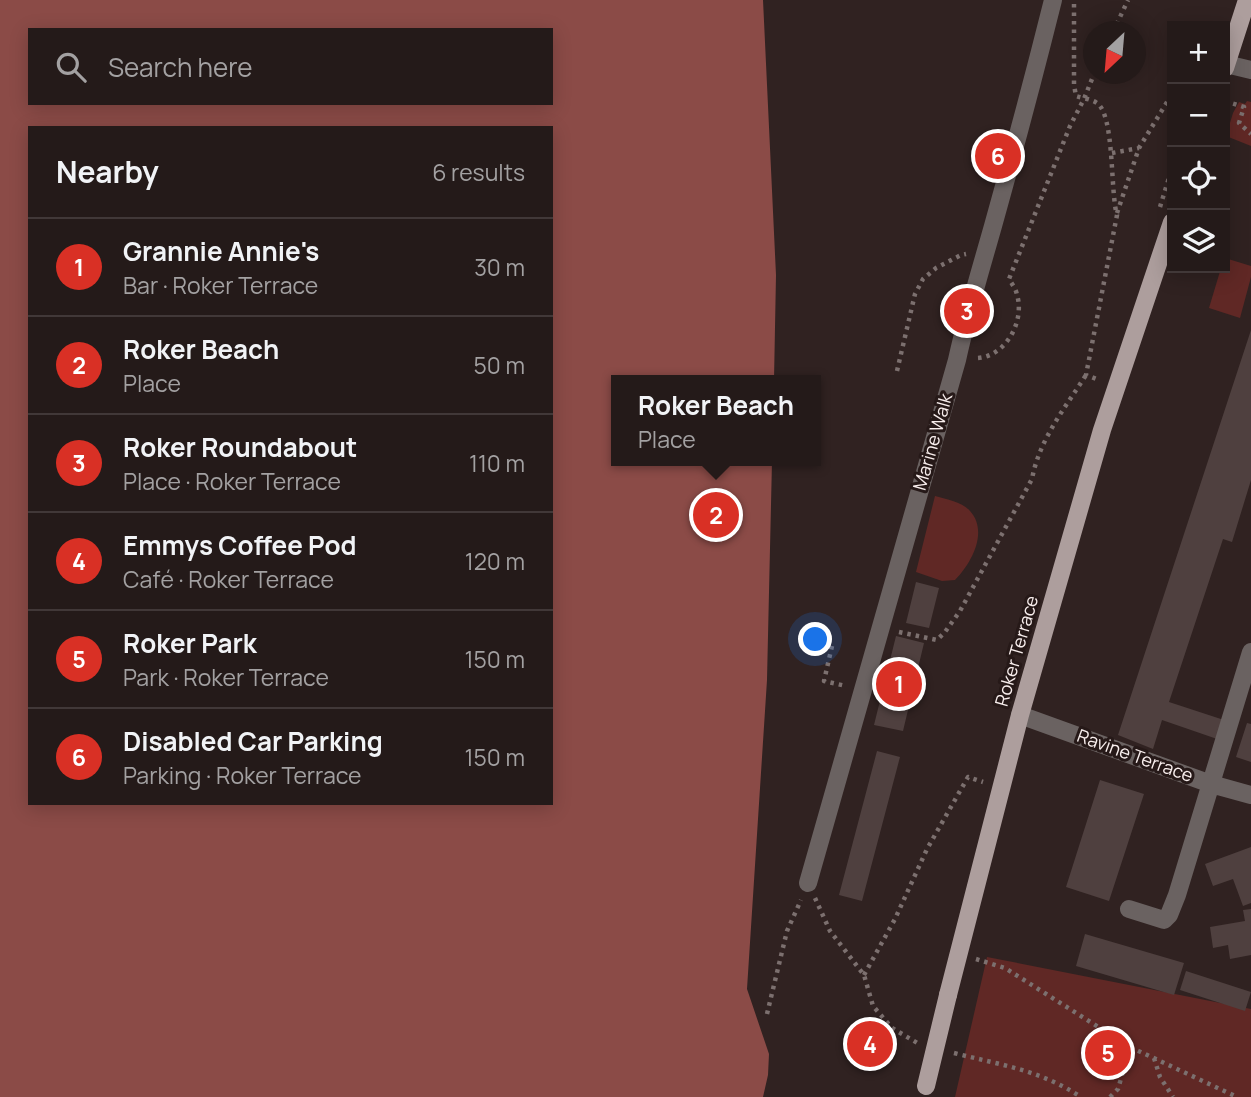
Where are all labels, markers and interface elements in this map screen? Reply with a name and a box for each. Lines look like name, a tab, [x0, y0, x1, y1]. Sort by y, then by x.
north arrow	[1083, 21, 1146, 84]
map controls	[1167, 21, 1230, 273]
button: +	[1167, 21, 1230, 84]
search box	[28, 28, 553, 105]
icon: search	[52, 48, 90, 86]
text: Search here	[108, 49, 253, 85]
button: −	[1167, 84, 1230, 147]
pin: 6	[975, 130, 1021, 182]
button: locate	[1167, 147, 1230, 210]
text: Nearby	[56, 151, 159, 192]
text: 6 results	[432, 156, 525, 188]
button: layers	[1167, 210, 1230, 273]
text: Grannie Annie's	[123, 233, 319, 269]
text: 1	[74, 251, 84, 283]
text: 30 m	[474, 251, 525, 283]
text: Bar · Roker Terrace	[123, 269, 318, 301]
pin: 3	[944, 285, 990, 337]
text: Roker Beach	[123, 331, 279, 367]
text: 2	[72, 349, 86, 381]
text: 50 m	[474, 349, 525, 381]
text: Place	[123, 367, 181, 399]
popup	[611, 375, 821, 466]
text: Roker Beach	[638, 387, 794, 423]
street label: Marine Walk	[907, 389, 958, 493]
text: Place	[638, 423, 696, 455]
text: Roker Roundabout	[123, 429, 357, 465]
text: 3	[72, 447, 86, 479]
text: 110 m	[469, 447, 525, 479]
text: Place · Roker Terrace	[123, 465, 341, 497]
pin: 2	[693, 489, 739, 541]
text: Emmys Coffee Pod	[123, 527, 357, 563]
text: 4	[72, 545, 86, 577]
text: 120 m	[465, 545, 525, 577]
text: Café · Roker Terrace	[123, 563, 334, 595]
street label: Roker Terrace	[989, 593, 1043, 709]
your location	[798, 622, 832, 656]
text: Roker Park	[123, 625, 257, 661]
text: 5	[72, 643, 86, 675]
text: 150 m	[465, 643, 525, 675]
pin: 1	[876, 658, 922, 710]
text: Park · Roker Terrace	[123, 661, 329, 693]
text: Disabled Car Parking	[123, 723, 383, 759]
street label: Ravine Terrace	[1074, 723, 1197, 787]
text: 6	[72, 741, 86, 773]
text: 150 m	[465, 741, 525, 773]
text: Parking · Roker Terrace	[123, 759, 362, 791]
pin: 4	[847, 1018, 893, 1070]
pin: 5	[1085, 1027, 1131, 1079]

